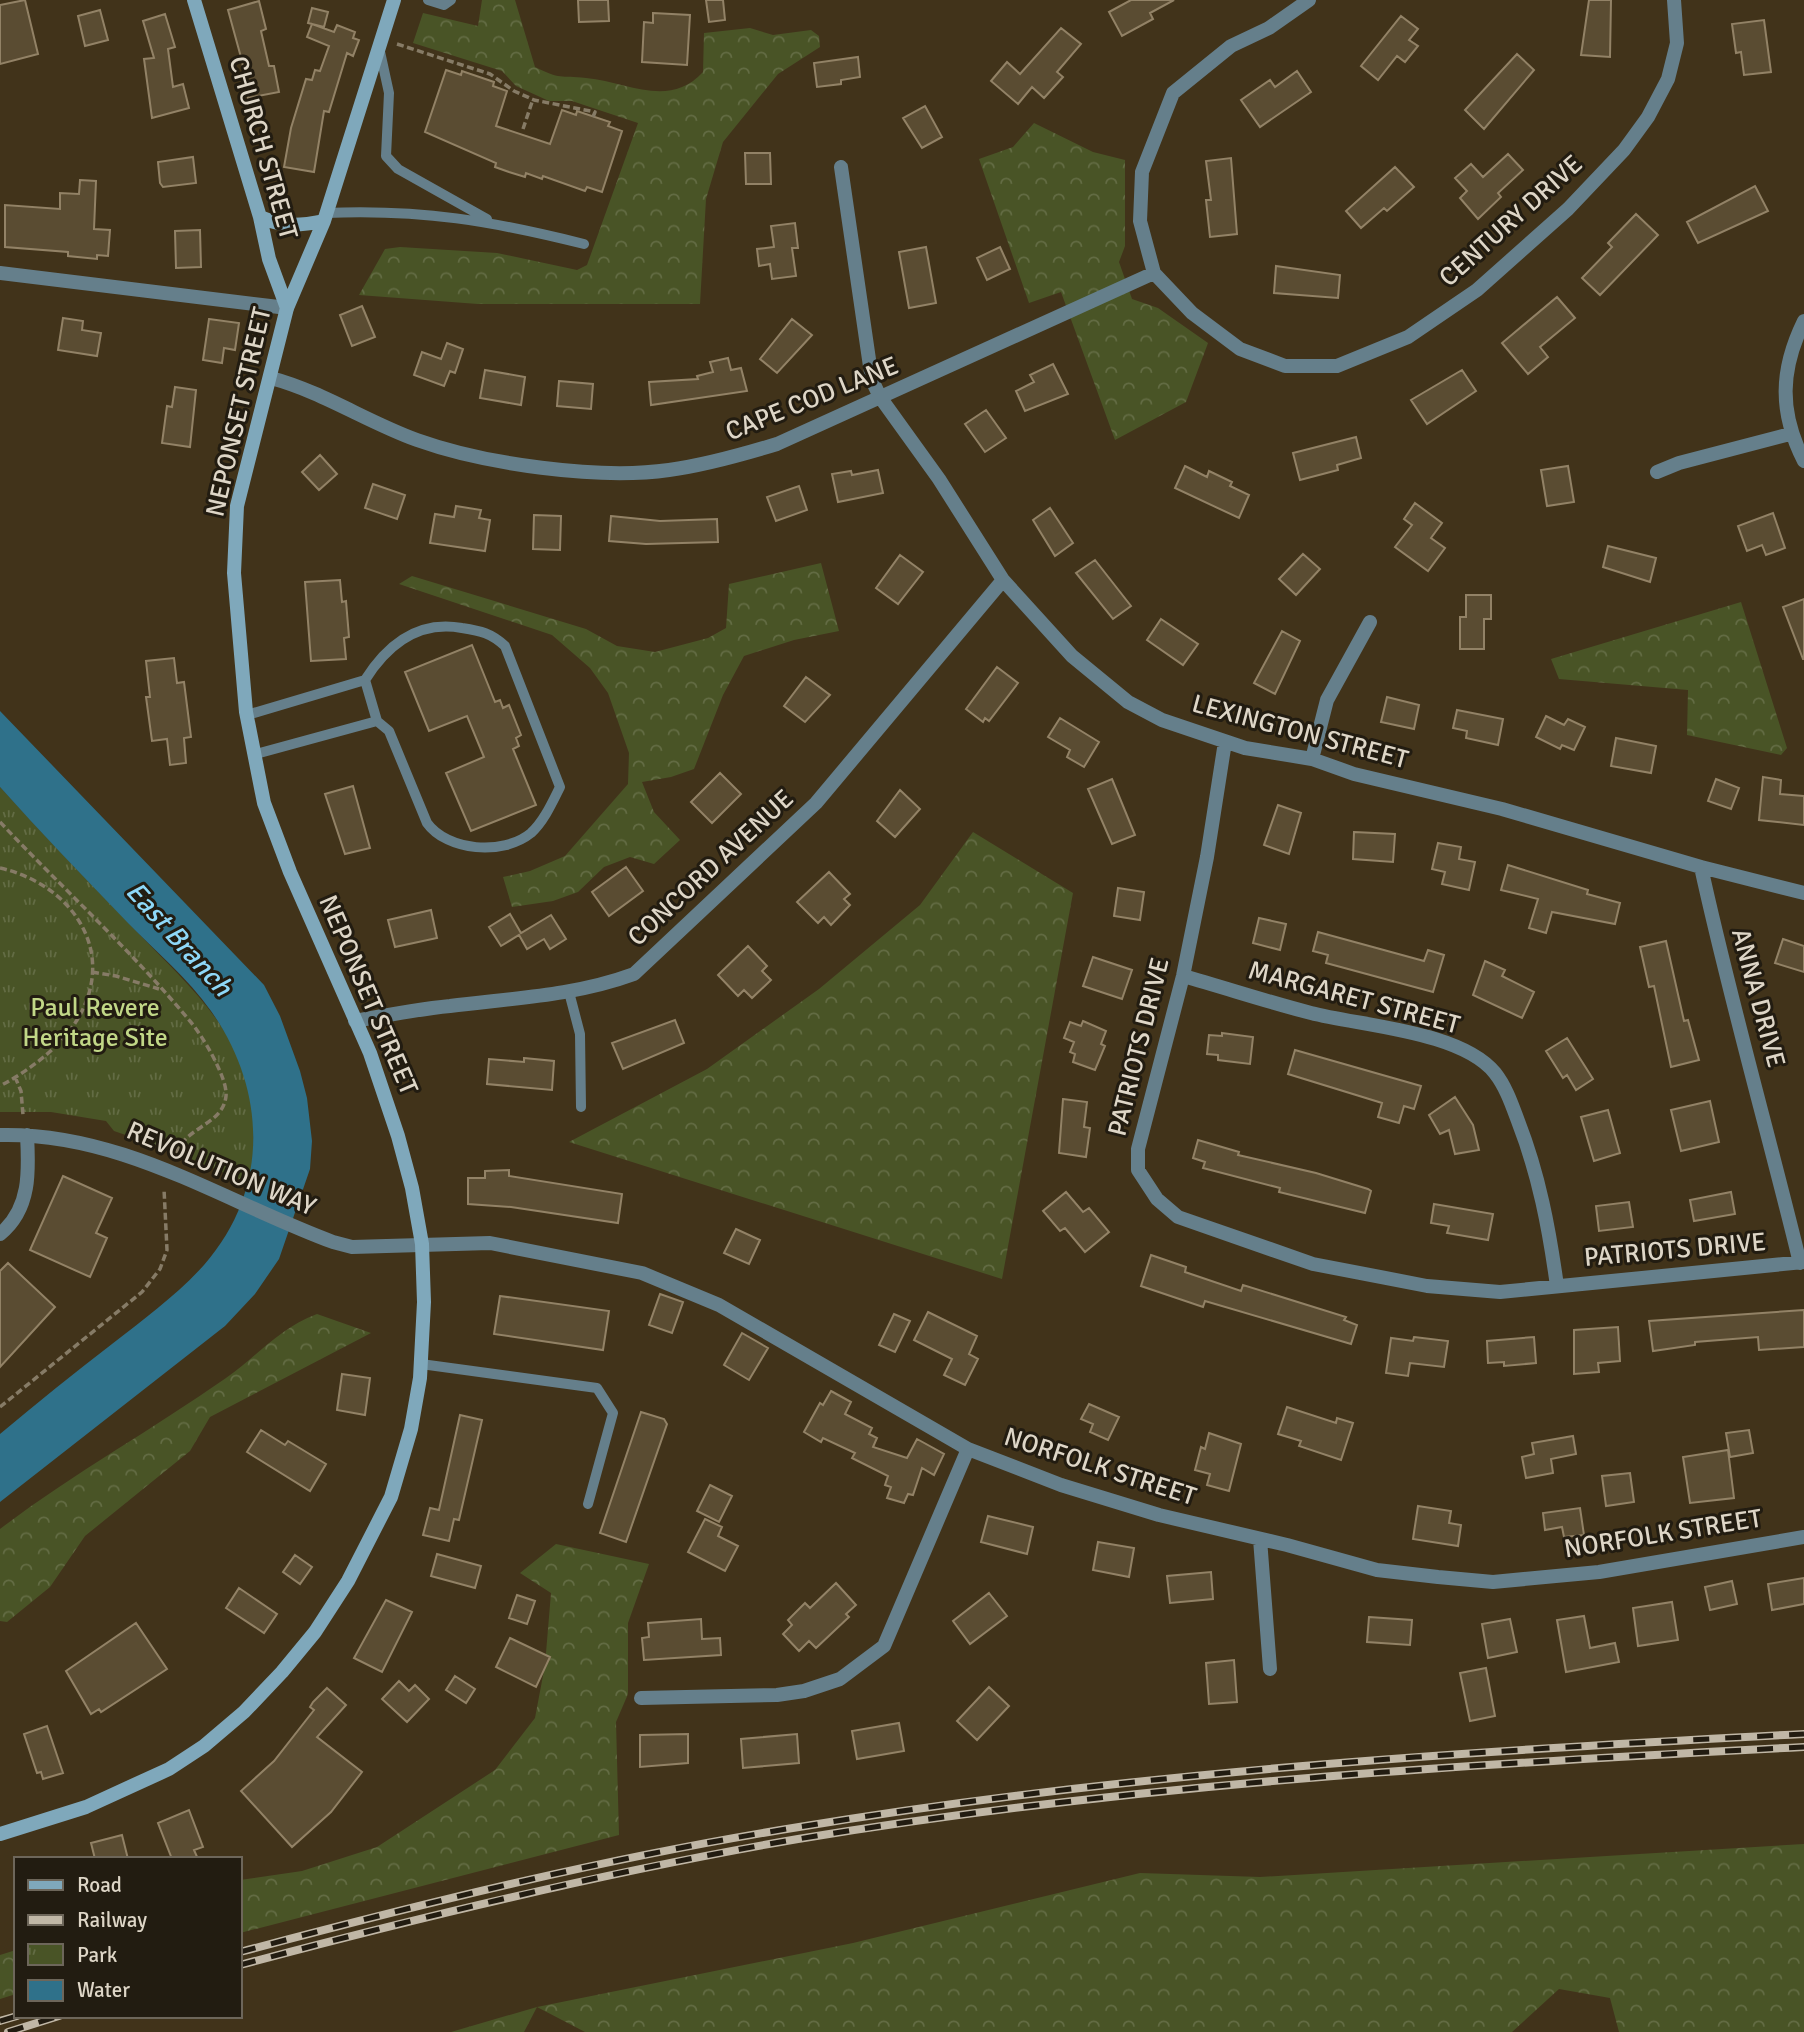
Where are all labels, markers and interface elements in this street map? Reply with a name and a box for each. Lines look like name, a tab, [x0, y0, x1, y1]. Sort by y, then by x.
street label: CHURCH STREET	[222, 53, 305, 244]
street label: CENTURY DRIVE	[1433, 148, 1589, 294]
street label: NEPONSET STREET	[199, 304, 279, 520]
street label: CAPE COD LANE	[721, 350, 903, 448]
street label: LEXINGTON STREET	[1189, 688, 1412, 776]
street label: CONCORD AVENUE	[621, 783, 801, 953]
water label: East Branch	[119, 875, 240, 1004]
street label: NEPONSET STREET	[311, 890, 425, 1100]
street label: ANNA DRIVE	[1724, 925, 1792, 1071]
street label: MARGARET STREET	[1245, 954, 1464, 1042]
street label: PATRIOTS DRIVE	[1101, 955, 1177, 1139]
park label: Paul Revere Heritage Site	[22, 992, 168, 1054]
street label: REVOLUTION WAY	[122, 1115, 320, 1223]
street label: PATRIOTS DRIVE	[1583, 1226, 1767, 1274]
street label: NORFOLK STREET	[1000, 1421, 1200, 1513]
street label: NORFOLK STREET	[1562, 1503, 1764, 1565]
legend	[14, 1857, 242, 2018]
text: Road	[77, 1872, 122, 1898]
text: Railway	[77, 1907, 147, 1933]
text: Park	[77, 1942, 118, 1968]
text: Water	[77, 1977, 130, 2003]

